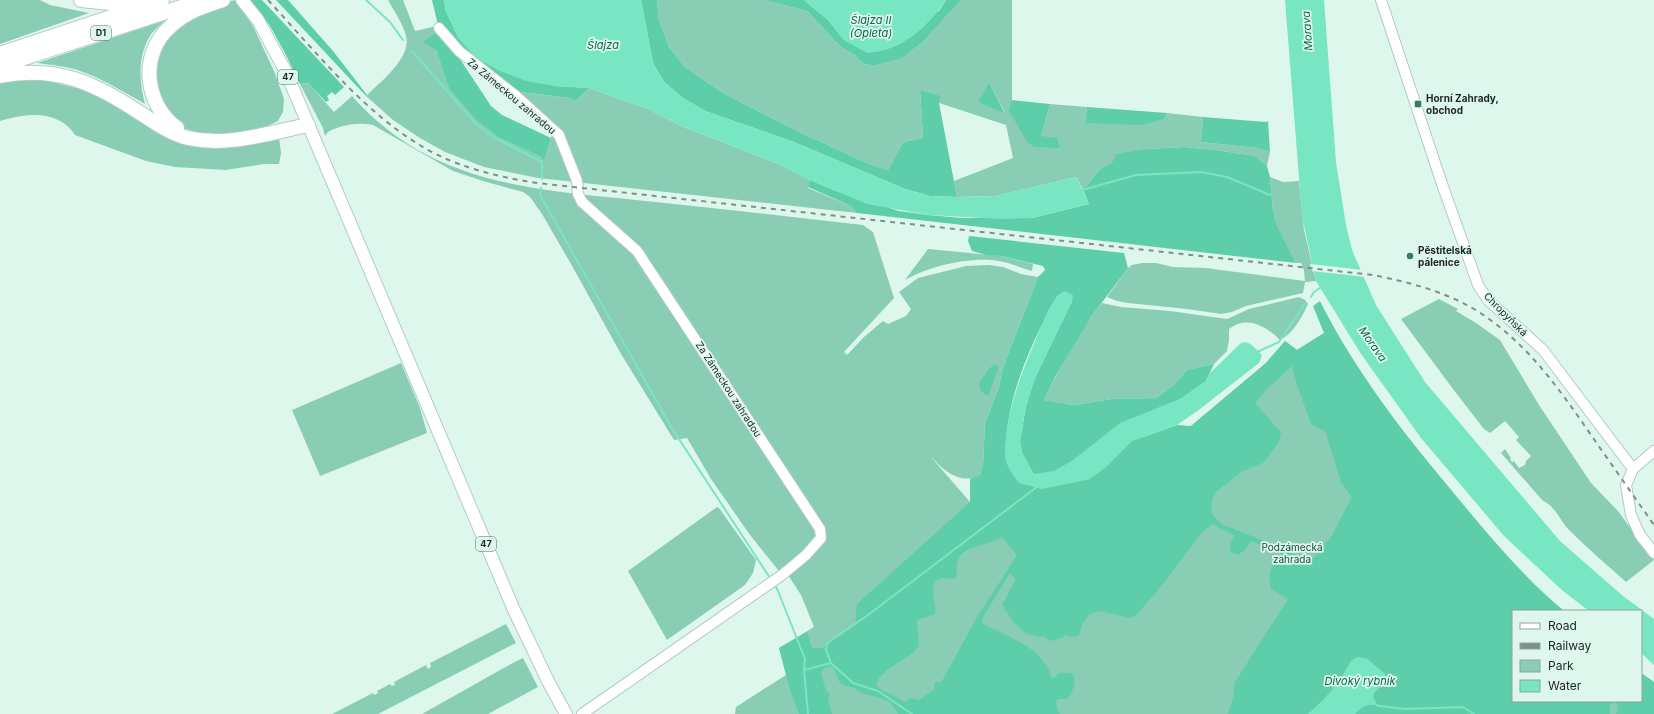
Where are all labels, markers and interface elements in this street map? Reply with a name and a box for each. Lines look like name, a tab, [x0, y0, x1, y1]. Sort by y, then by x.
water label: Morava	[1299, 10, 1315, 51]
water label: Šlajza II (Opleta)	[850, 13, 892, 40]
road number: D1	[91, 26, 111, 40]
water label: Šlajza	[587, 38, 619, 52]
street label: Za Zámeckou zahradou	[465, 56, 559, 136]
road number: 47	[278, 70, 298, 84]
place label: Horní Zahrady, obchod	[1426, 92, 1499, 116]
marker: Horní Zahrady, obchod	[1413, 99, 1423, 109]
place label: Pěstitelská pálenice	[1418, 244, 1472, 268]
marker: Pěstitelská pálenice	[1405, 251, 1415, 261]
street label: Chropyňská	[1482, 290, 1530, 338]
water label: Morava	[1356, 324, 1390, 365]
street label: Za Zámeckou zahradou	[694, 339, 764, 439]
road number: 47	[476, 537, 496, 551]
park label: Podzámecká zahrada	[1262, 541, 1323, 565]
legend	[1512, 610, 1642, 702]
text: Road	[1548, 618, 1577, 633]
text: Railway	[1548, 638, 1592, 653]
text: Park	[1548, 658, 1574, 673]
water label: Divoký rybník	[1324, 674, 1396, 688]
text: Water	[1548, 678, 1582, 693]

